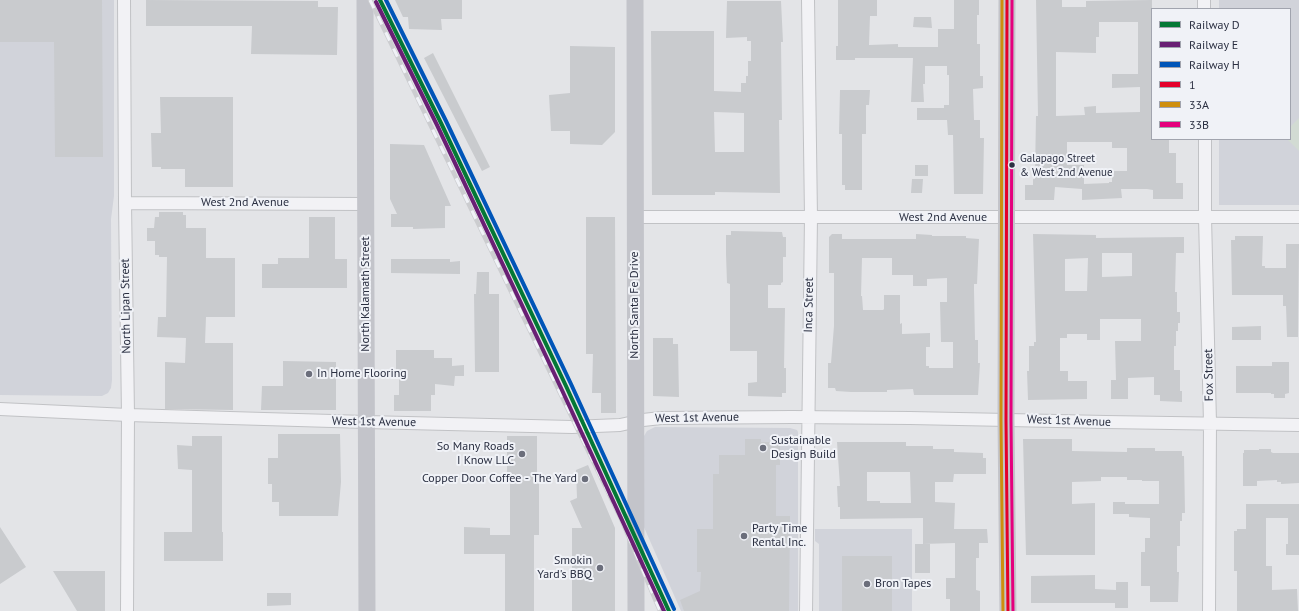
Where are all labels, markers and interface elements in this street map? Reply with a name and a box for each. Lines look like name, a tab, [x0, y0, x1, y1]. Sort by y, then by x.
legend	[1151, 8, 1291, 140]
text: Railway D	[1189, 17, 1240, 32]
text: Railway E	[1189, 37, 1238, 52]
text: Railway H	[1189, 57, 1240, 72]
text: 1	[1189, 77, 1196, 92]
text: 33A	[1189, 97, 1209, 112]
text: 33B	[1189, 117, 1209, 132]
place label: Galapago Street & West 2nd Avenue	[1020, 152, 1113, 178]
marker: Galapago Street & West 2nd Avenue	[1007, 160, 1017, 170]
street label: West 2nd Avenue	[201, 196, 289, 210]
street label: West 2nd Avenue	[899, 211, 987, 225]
street label: North Kalamath Street	[359, 236, 373, 352]
street label: North Santa Fe Drive	[628, 251, 642, 359]
street label: North Lipan Street	[118, 258, 134, 354]
street label: Inca Street	[801, 277, 817, 333]
street label: Fox Street	[1201, 349, 1217, 401]
place label: In Home Flooring	[317, 367, 407, 381]
marker: In Home Flooring	[304, 369, 314, 379]
street label: West 1st Avenue	[655, 410, 739, 426]
street label: West 1st Avenue	[1027, 412, 1111, 430]
street label: West 1st Avenue	[332, 414, 416, 430]
place label: Sustainable Design Build	[771, 434, 836, 462]
place label: So Many Roads I Know LLC	[437, 440, 514, 468]
marker: Sustainable Design Build	[758, 443, 768, 453]
marker: So Many Roads I Know LLC	[517, 449, 527, 459]
place label: Copper Door Coffee - The Yard	[422, 472, 577, 486]
marker: Copper Door Coffee - The Yard	[580, 474, 590, 484]
place label: Party Time Rental Inc.	[752, 522, 807, 550]
marker: Party Time Rental Inc.	[739, 531, 749, 541]
place label: Smokin Yard's BBQ	[537, 554, 592, 582]
marker: Smokin Yard's BBQ	[595, 563, 605, 573]
place label: Bron Tapes	[875, 577, 931, 591]
marker: Bron Tapes	[862, 579, 872, 589]

